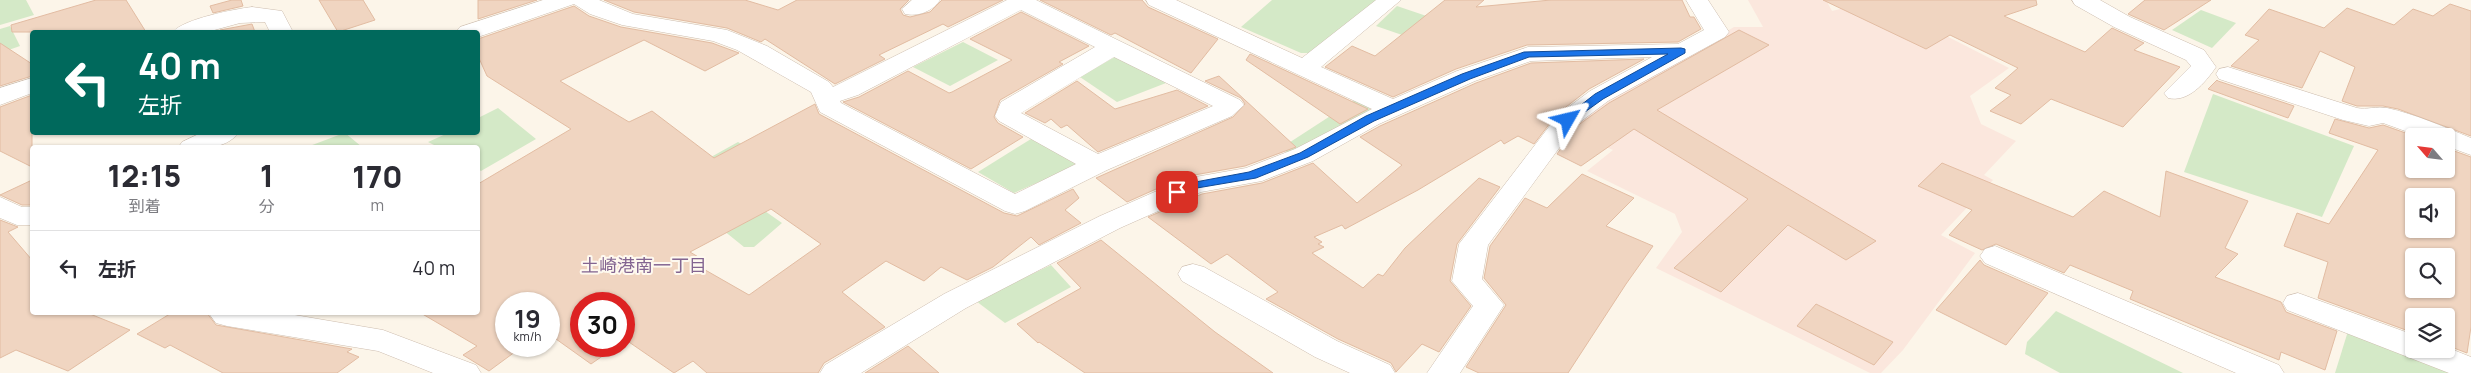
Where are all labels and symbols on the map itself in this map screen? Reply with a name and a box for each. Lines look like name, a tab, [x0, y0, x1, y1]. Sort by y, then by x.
position arrow	[1541, 93, 1593, 145]
north arrow	[2405, 128, 2455, 178]
pin	[1156, 171, 1198, 213]
district label: 土崎港南一丁目	[581, 253, 707, 277]
speed limit sign: 30	[570, 292, 635, 357]

